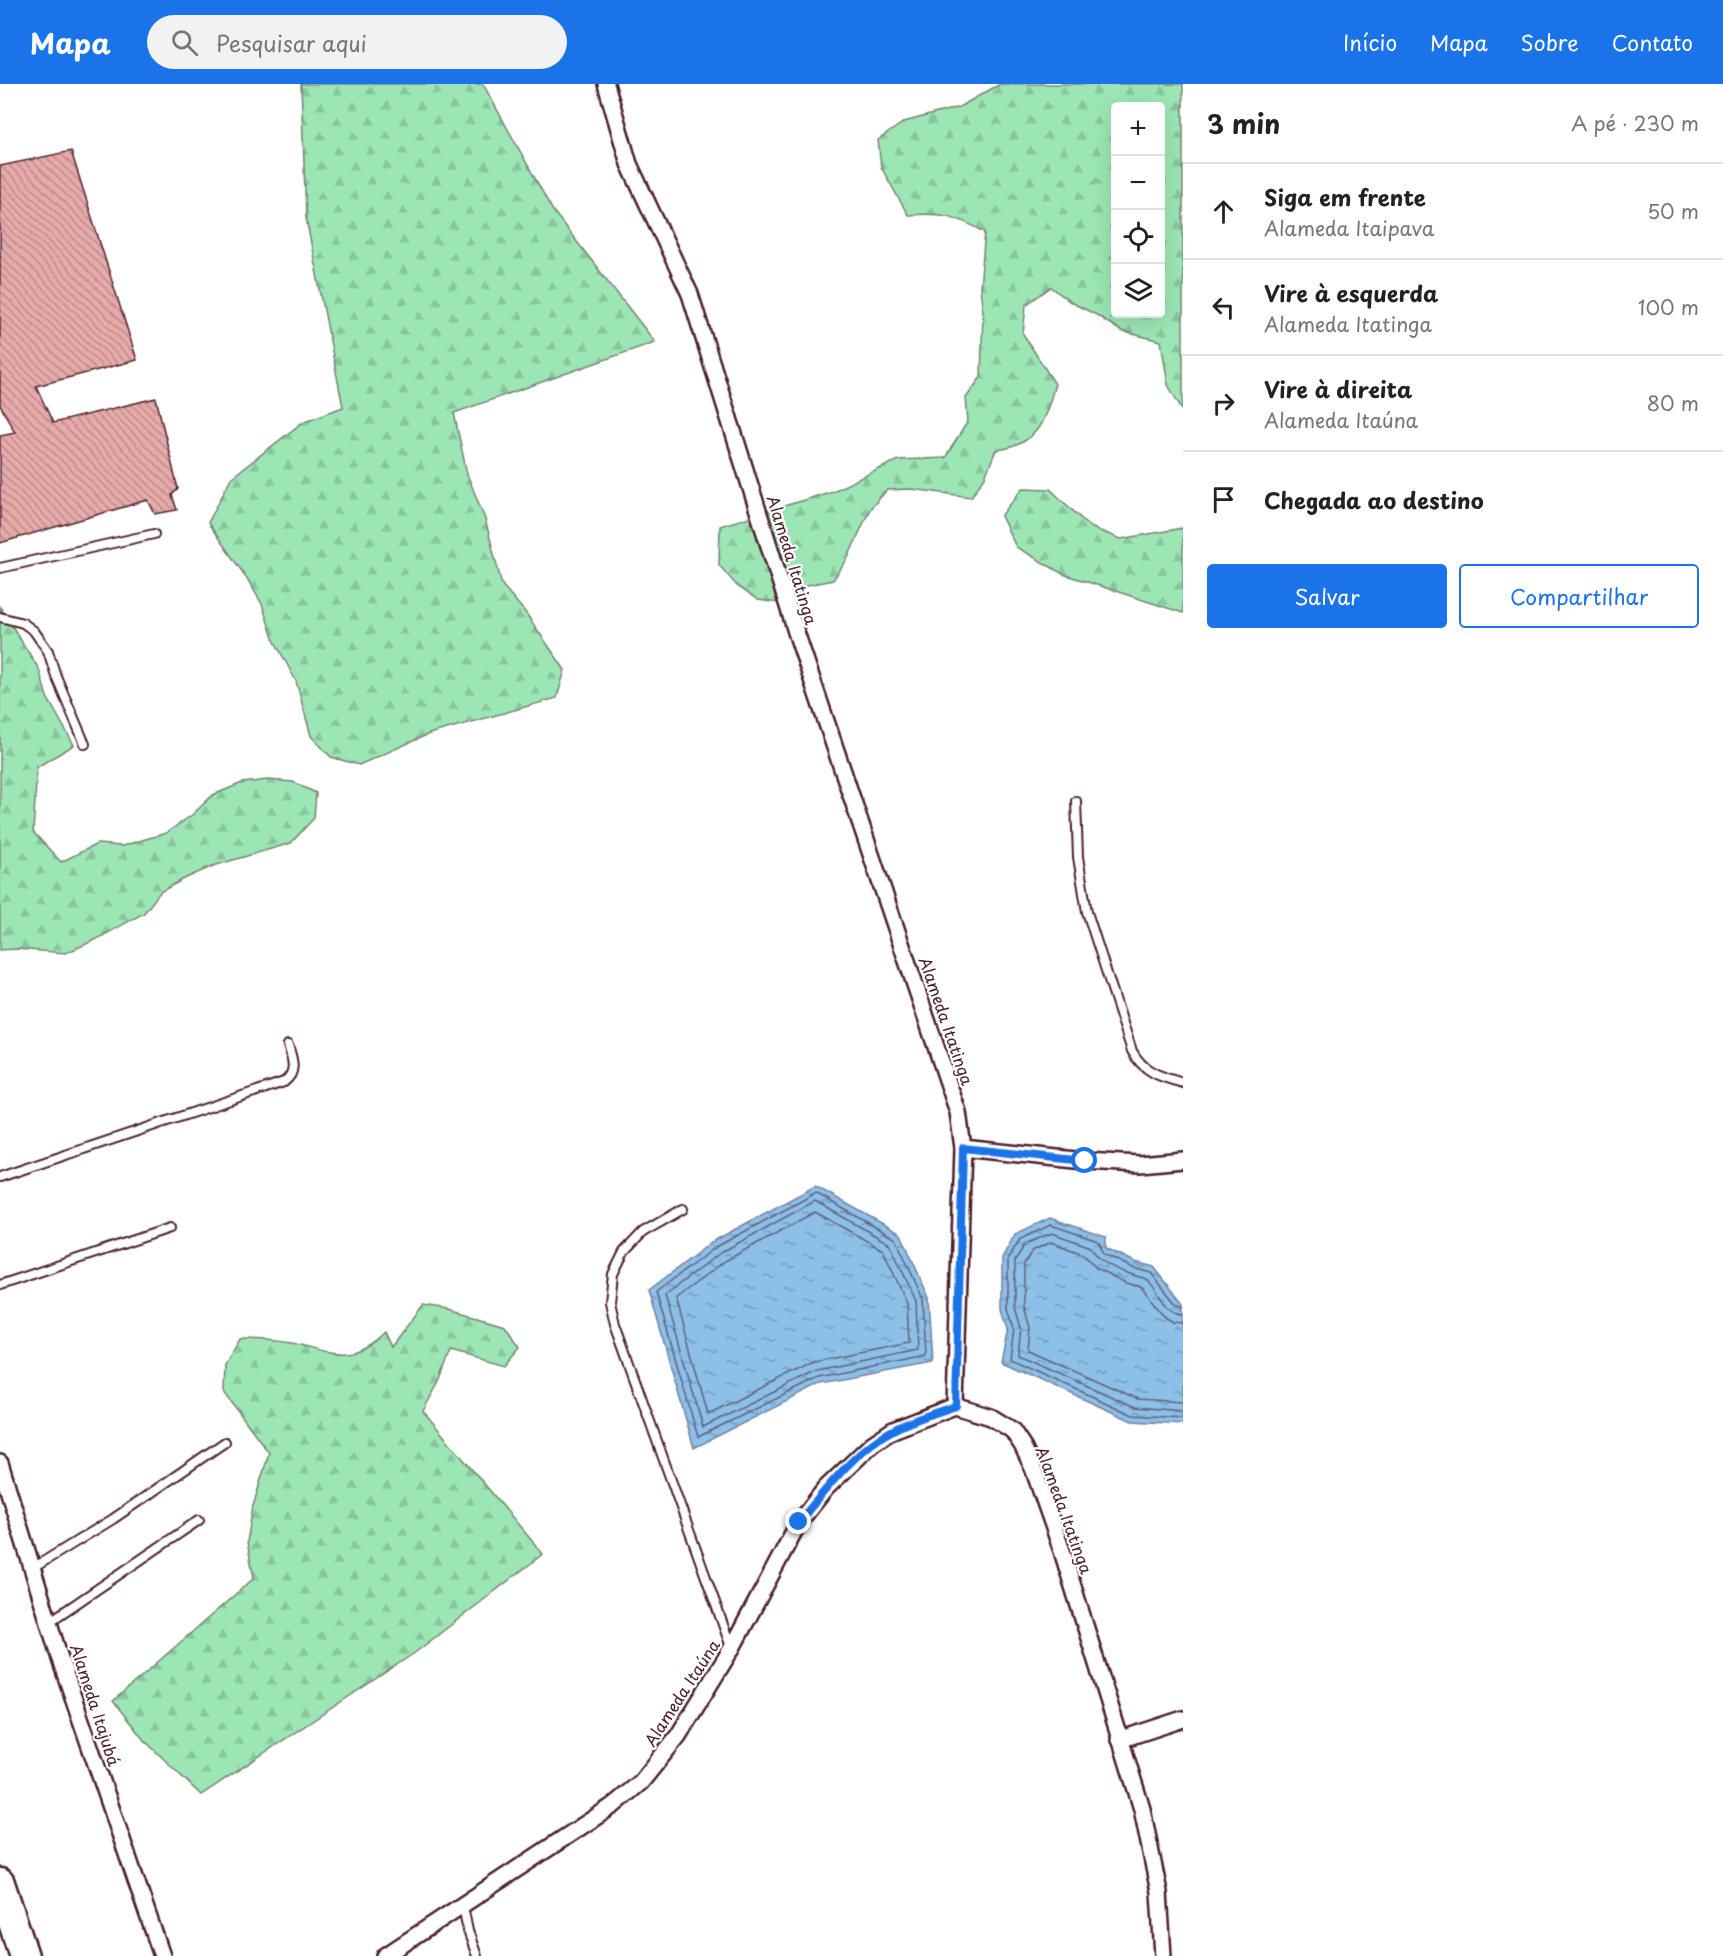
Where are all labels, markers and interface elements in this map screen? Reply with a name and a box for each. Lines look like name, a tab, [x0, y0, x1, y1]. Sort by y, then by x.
search box	[147, 15, 567, 69]
text: Mapa	[30, 21, 111, 64]
icon: search	[168, 26, 201, 59]
text: Pesquisar aqui	[216, 26, 367, 59]
text: Início	[1343, 26, 1397, 58]
text: Mapa	[1430, 26, 1488, 58]
text: Sobre	[1521, 26, 1579, 58]
text: Contato	[1612, 26, 1693, 58]
map controls	[1111, 102, 1165, 318]
button: +	[1111, 102, 1165, 156]
text: 3 min	[1207, 104, 1280, 143]
text: A pé · 230 m	[1571, 108, 1699, 138]
button: −	[1111, 156, 1165, 210]
text: Siga em frente	[1264, 180, 1426, 213]
icon: ahead	[1207, 195, 1240, 228]
text: 50 m	[1647, 196, 1699, 226]
button: locate	[1111, 210, 1165, 264]
text: Alameda Itaipava	[1264, 213, 1434, 243]
button: layers	[1111, 264, 1165, 318]
text: Vire à esquerda	[1264, 276, 1438, 309]
icon: left	[1207, 291, 1240, 324]
text: 100 m	[1638, 292, 1699, 322]
text: Alameda Itatinga	[1264, 309, 1432, 339]
text: Vire à direita	[1264, 372, 1412, 405]
icon: right	[1207, 387, 1240, 420]
text: 80 m	[1647, 388, 1699, 418]
text: Alameda Itaúna	[1264, 405, 1418, 435]
icon: arrive	[1207, 483, 1240, 516]
text: Chegada ao destino	[1264, 483, 1484, 516]
street label: Alameda Itatinga	[762, 492, 824, 628]
button: Salvar	[1207, 564, 1447, 628]
button: Compartilhar	[1459, 564, 1699, 628]
street label: Alameda Itatinga	[914, 953, 980, 1088]
route start	[1071, 1147, 1097, 1173]
street label: Alameda Itatinga	[1031, 1442, 1099, 1577]
route end	[785, 1508, 811, 1534]
street label: Alameda Itaúna	[638, 1634, 725, 1751]
street label: Alameda Itajubá	[65, 1641, 127, 1769]

